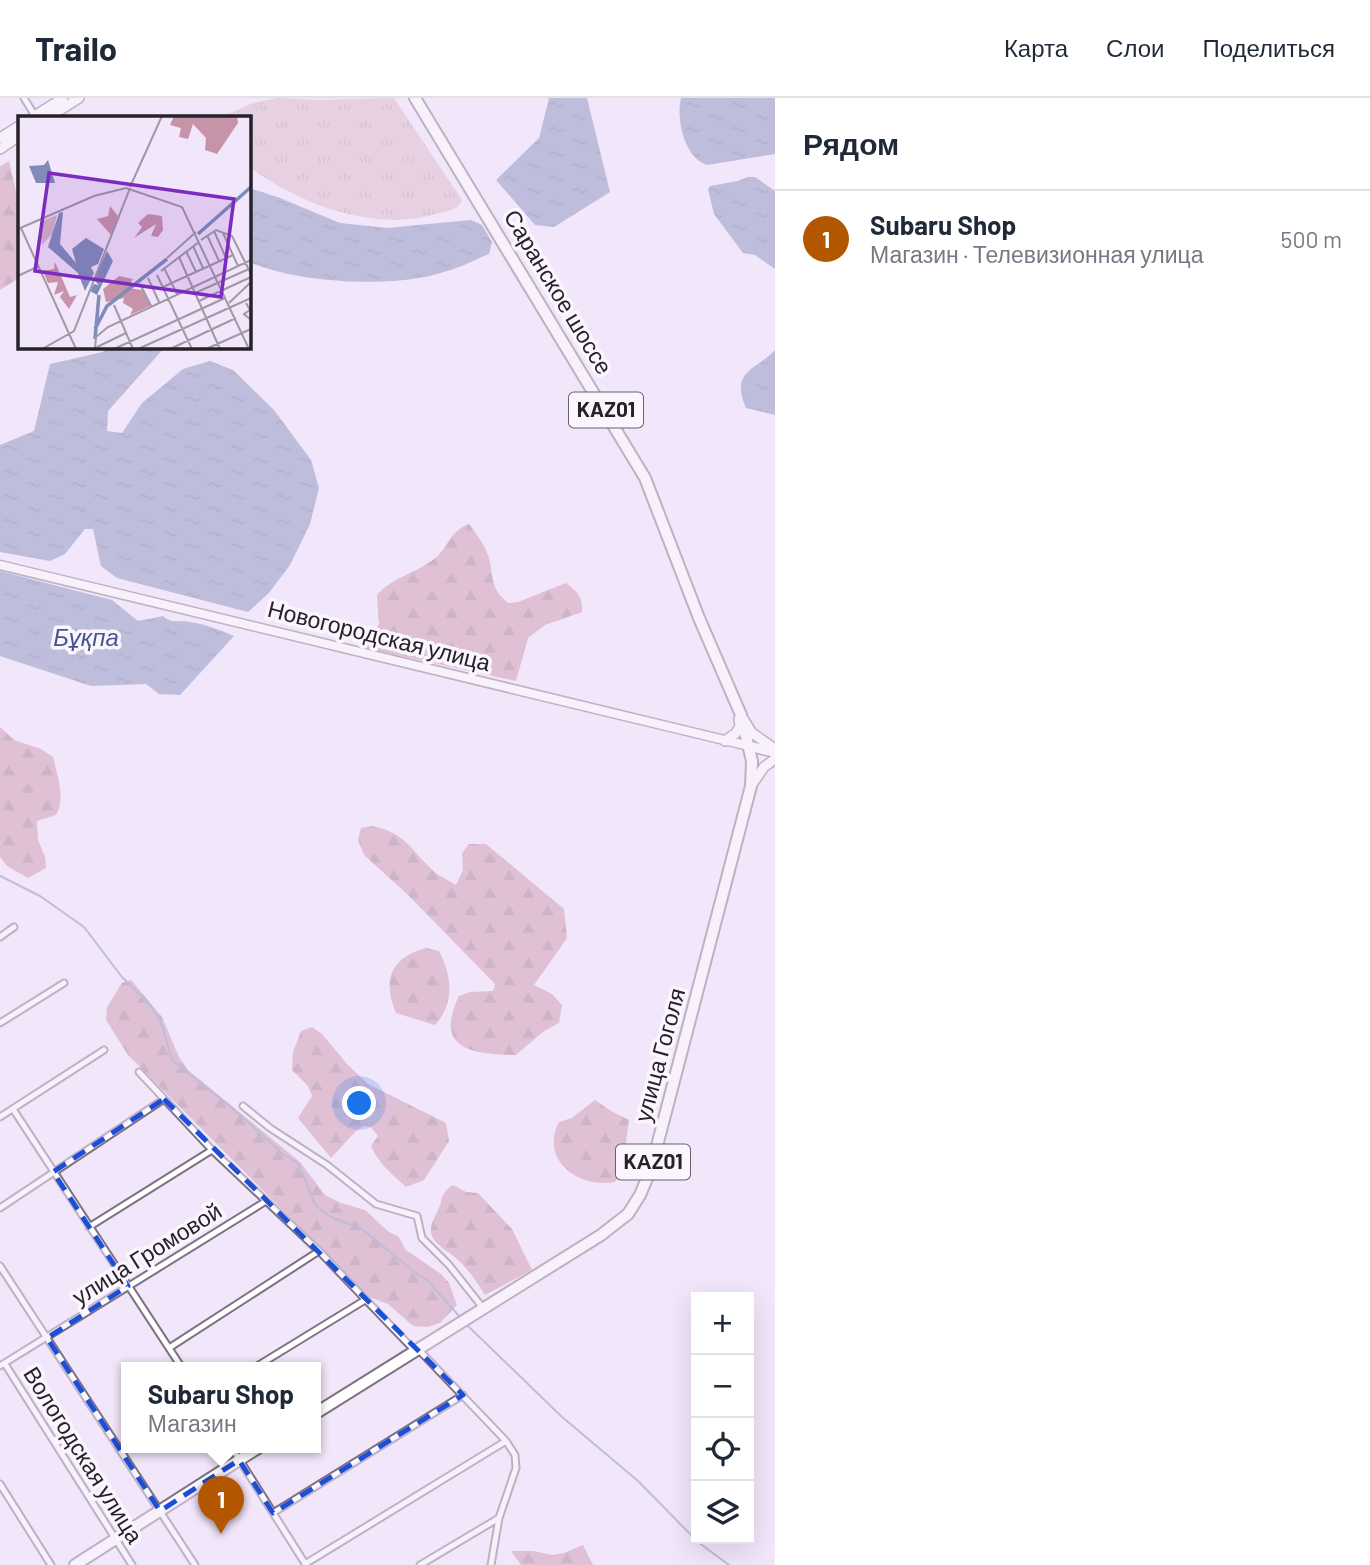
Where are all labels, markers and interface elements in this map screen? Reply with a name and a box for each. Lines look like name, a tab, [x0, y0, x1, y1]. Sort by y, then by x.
text: Trailo	[35, 28, 117, 68]
text: Карта	[1004, 33, 1068, 62]
text: Слои	[1106, 33, 1164, 62]
text: Поделиться	[1202, 33, 1335, 62]
inset map	[18, 116, 250, 348]
text: Рядом	[803, 125, 899, 161]
street label: Саранское шоссе	[499, 204, 619, 379]
text: Subaru Shop	[870, 209, 1016, 240]
text: 1	[822, 225, 830, 253]
text: 500 m	[1281, 225, 1342, 253]
text: Магазин · Телевизионная улица	[870, 240, 1203, 268]
road number: KAZ01	[569, 392, 643, 428]
street label: Новогородская улица	[265, 594, 494, 676]
water label: Бұқпа	[53, 622, 119, 651]
street label: улица Гоголя	[628, 985, 690, 1125]
your location	[342, 1086, 376, 1120]
road number: KАZ01	[616, 1144, 690, 1180]
street label: улица Громовой	[67, 1196, 226, 1310]
map controls	[691, 1292, 754, 1544]
button: +	[691, 1292, 754, 1355]
button: −	[691, 1355, 754, 1418]
street label: Вологодская улица	[18, 1361, 150, 1548]
popup	[121, 1362, 321, 1453]
text: Subaru Shop	[148, 1378, 294, 1409]
text: Магазин	[148, 1409, 237, 1437]
button: locate	[691, 1418, 754, 1481]
pin: 1	[198, 1476, 244, 1534]
button: layers	[691, 1481, 754, 1544]

